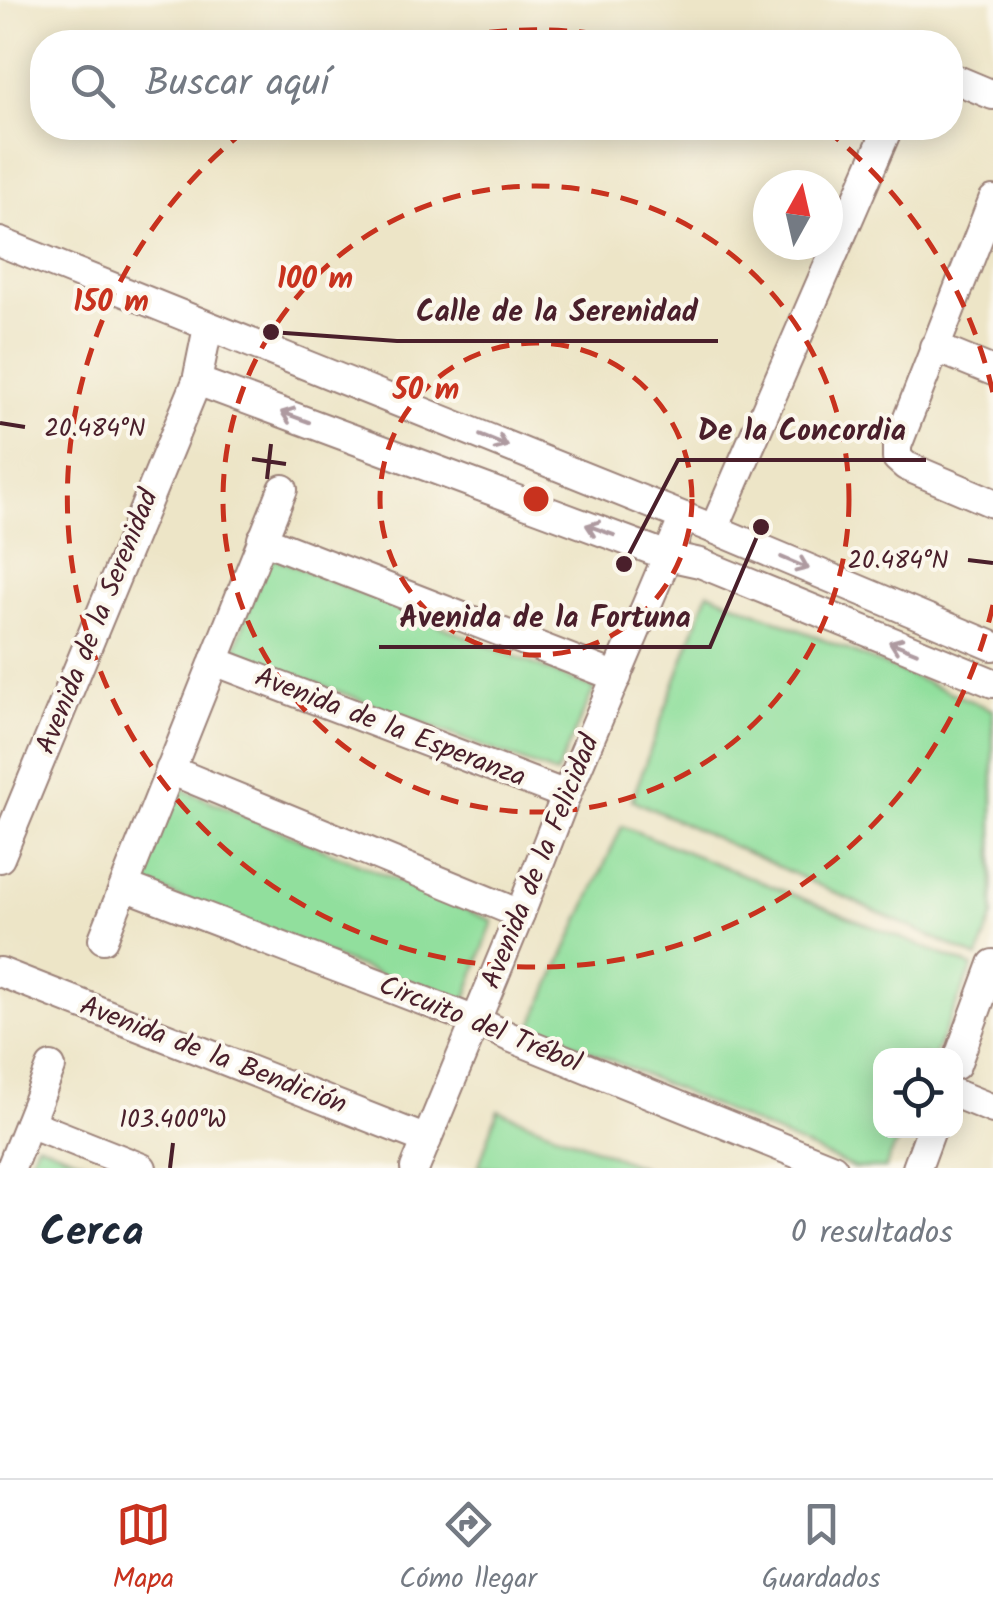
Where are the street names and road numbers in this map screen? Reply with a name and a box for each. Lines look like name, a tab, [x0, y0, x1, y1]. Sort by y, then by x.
street label: Avenida de la Serenidad	[24, 482, 172, 761]
street label: Avenida de la Esperanza	[248, 655, 532, 801]
street label: Avenida de la Felicidad	[469, 727, 613, 996]
street label: Circuito del Trébol	[372, 964, 588, 1086]
street label: Avenida de la Bendición	[73, 984, 353, 1128]

